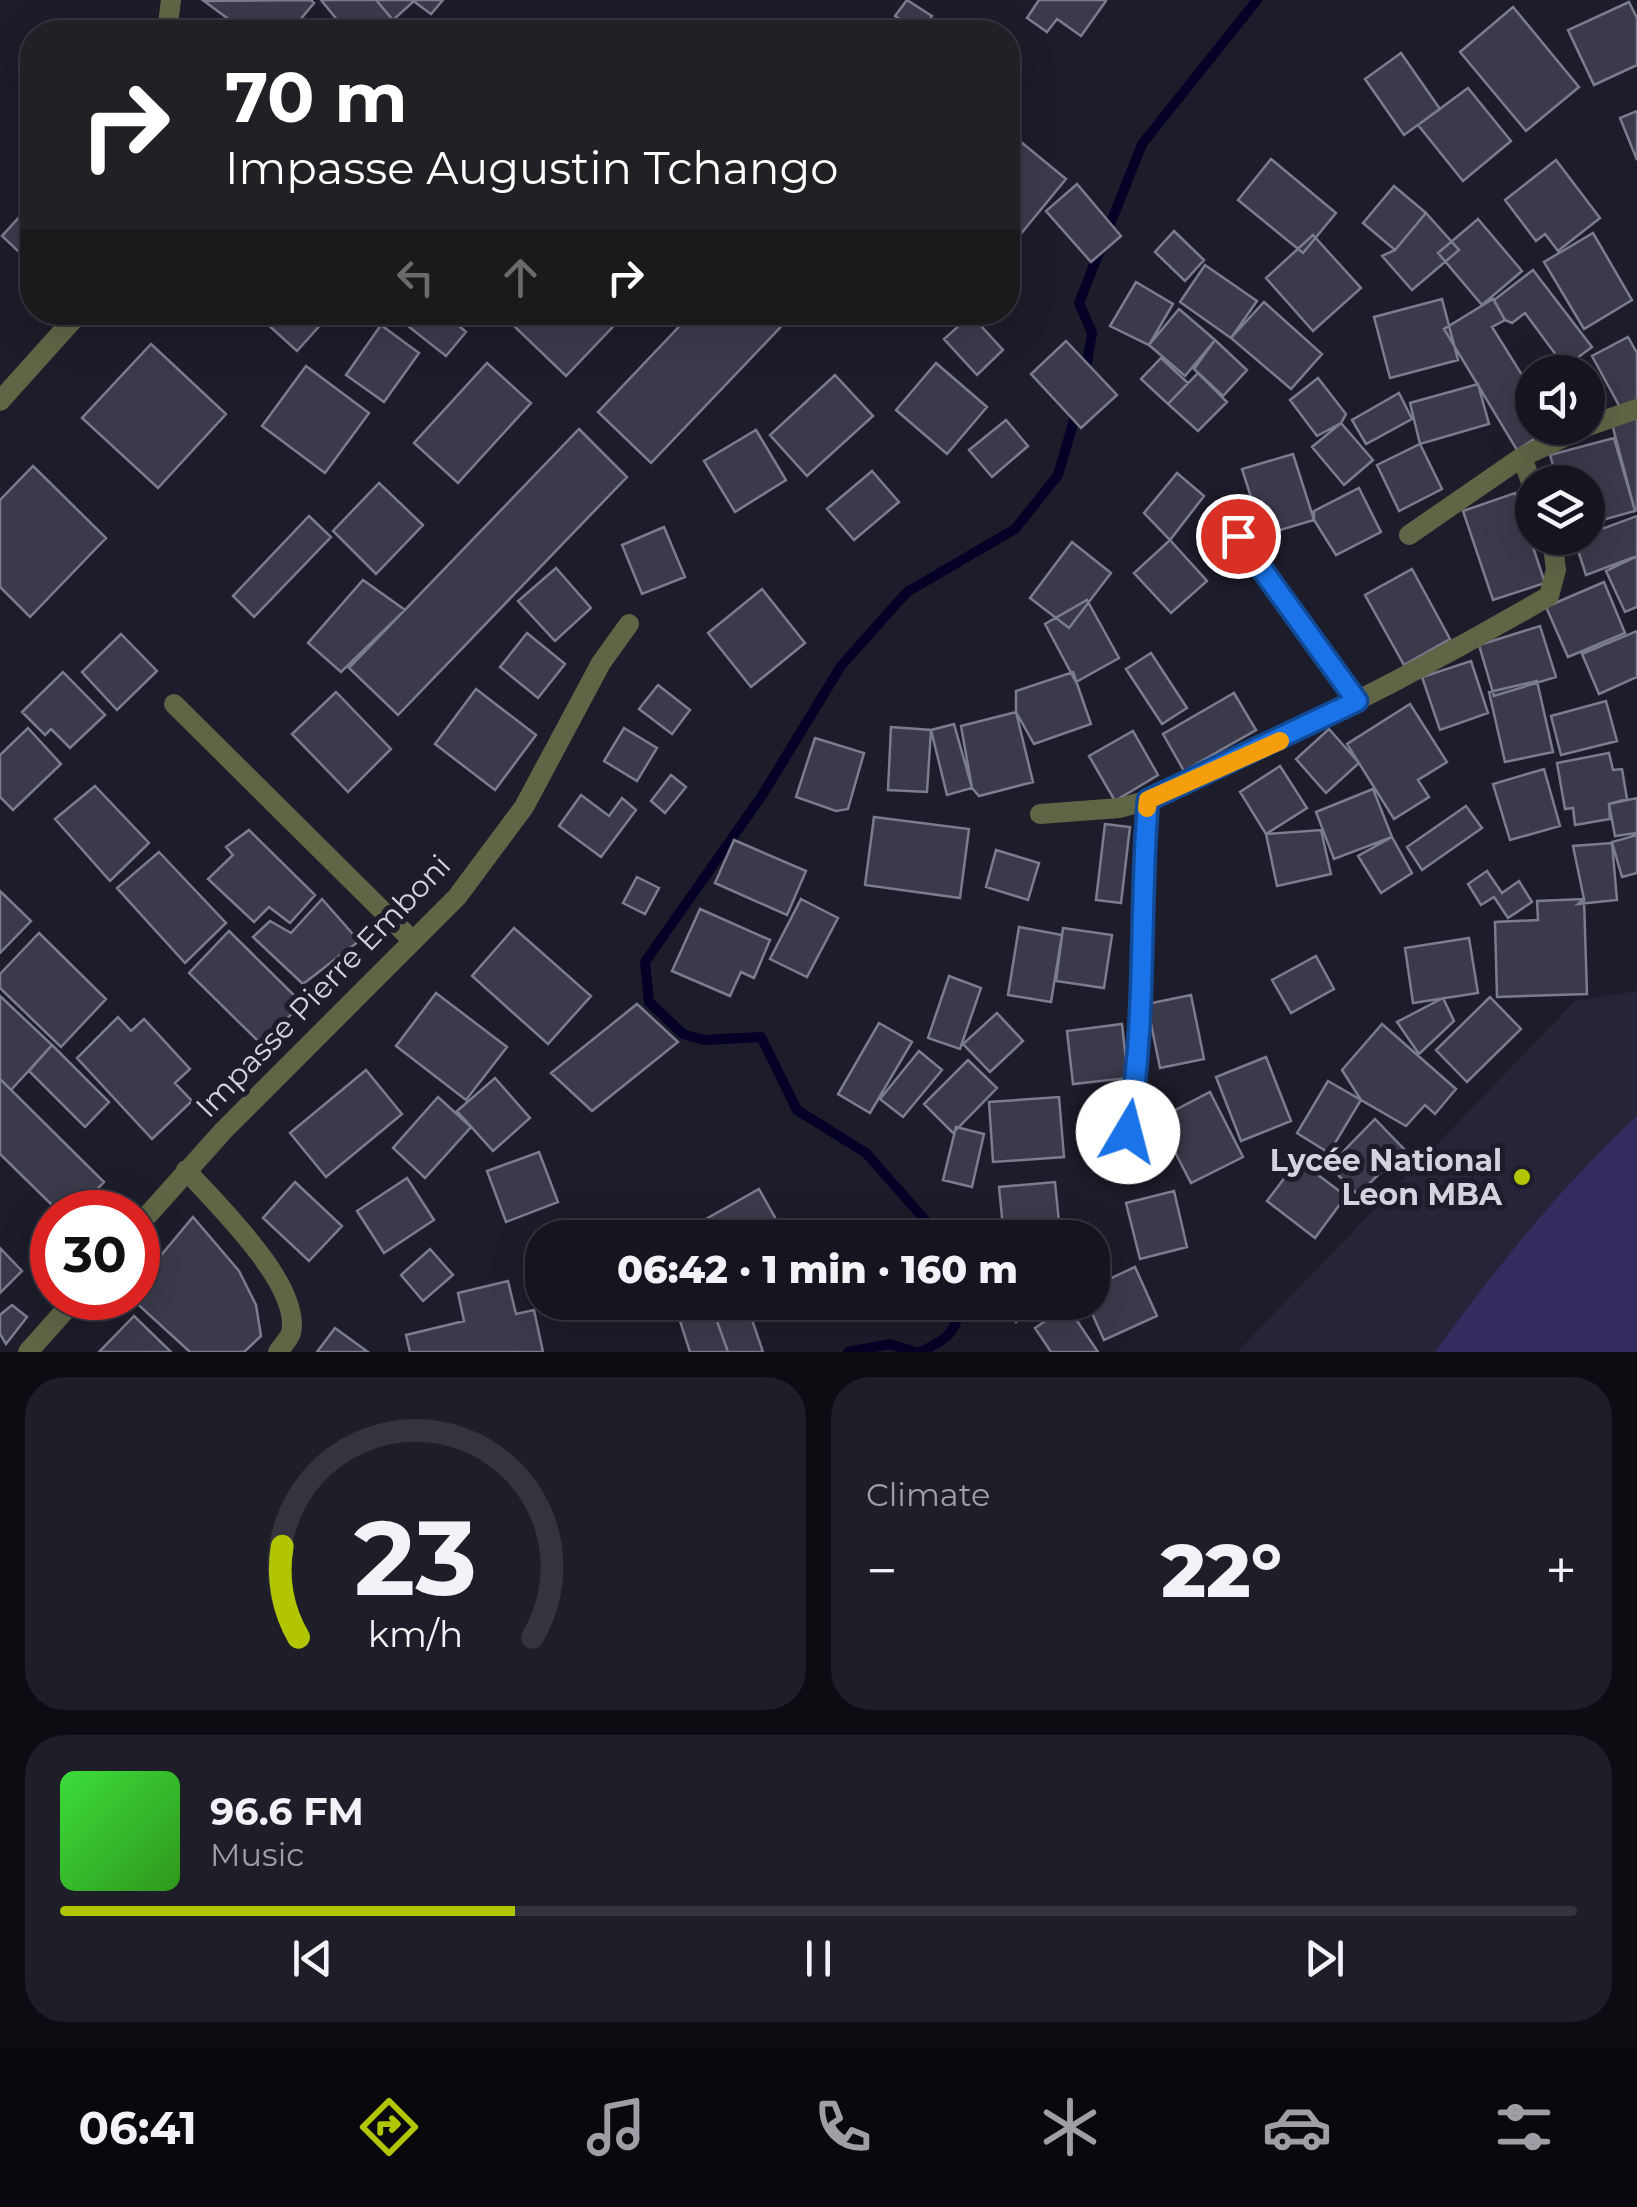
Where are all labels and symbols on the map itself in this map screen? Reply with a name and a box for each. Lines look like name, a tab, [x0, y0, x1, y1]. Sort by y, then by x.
pin	[1196, 494, 1281, 579]
street label: Impasse Pierre Emboni	[188, 847, 458, 1125]
position arrow	[1076, 1080, 1180, 1184]
place label: Lycée National Leon MBA	[1270, 1142, 1503, 1213]
marker: Lycée National Leon MBA	[1511, 1166, 1533, 1188]
speed limit sign: 30	[30, 1190, 160, 1320]

